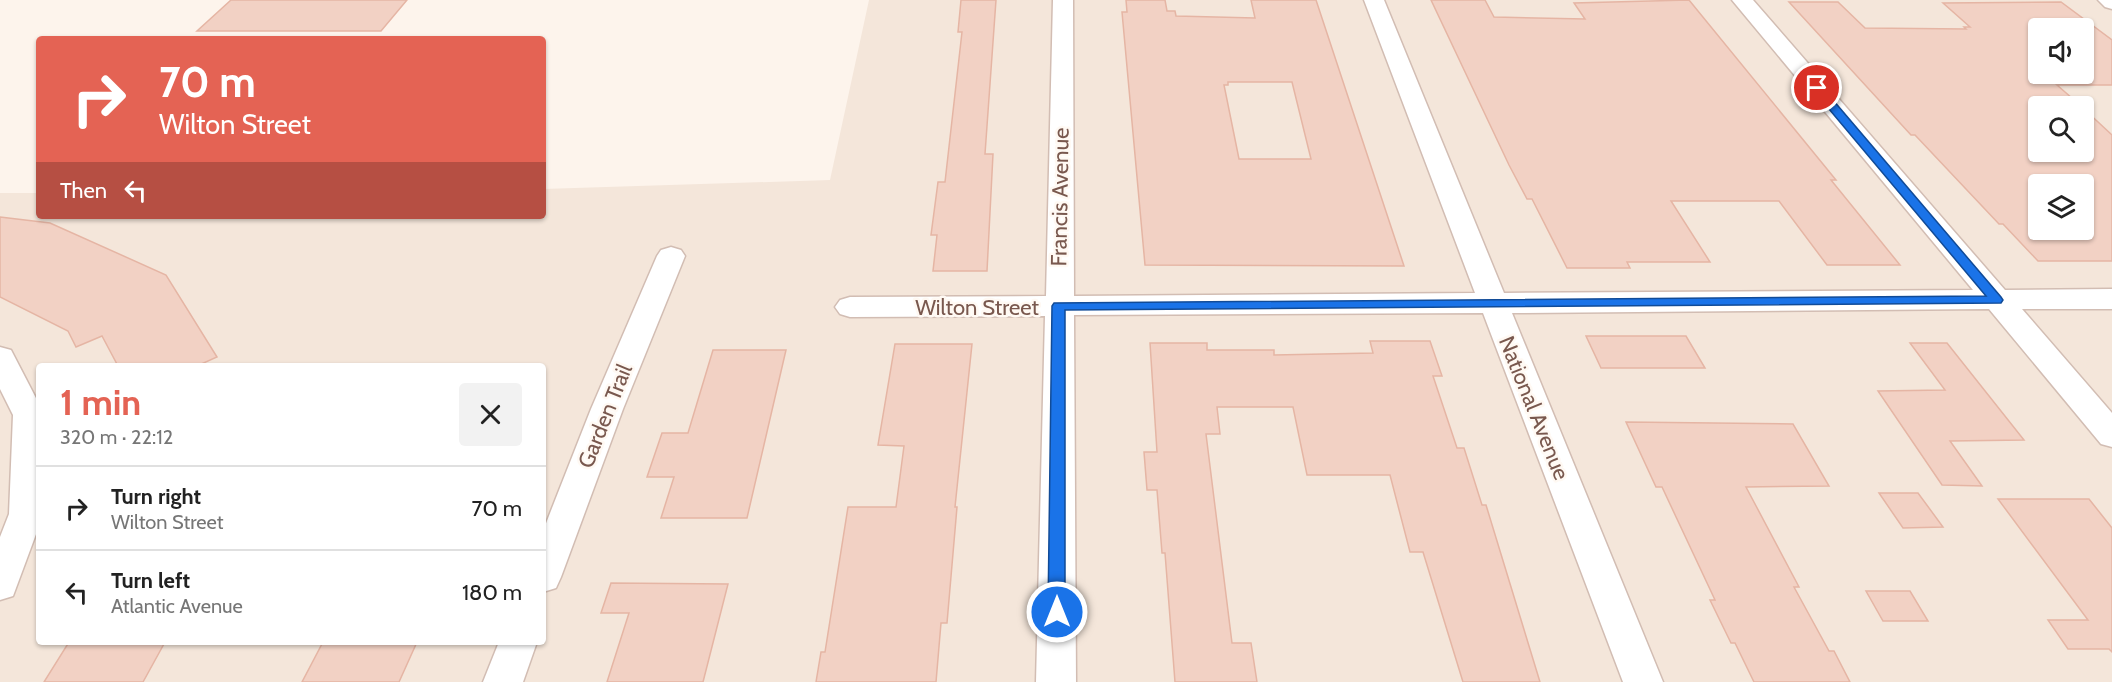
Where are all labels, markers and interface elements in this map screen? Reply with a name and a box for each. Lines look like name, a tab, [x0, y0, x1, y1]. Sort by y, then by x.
map controls	[2028, 18, 2094, 240]
button: sound	[2028, 18, 2094, 84]
text: 70 m	[159, 56, 256, 108]
icon: right	[60, 60, 138, 138]
pin	[1791, 62, 1842, 113]
icon: arrive	[1800, 71, 1833, 104]
button: search	[2028, 96, 2094, 162]
text: Wilton Street	[159, 108, 311, 141]
street label: Francis Avenue	[1045, 127, 1075, 267]
icon: left	[119, 174, 152, 207]
button: layers	[2028, 174, 2094, 240]
text: Then	[60, 177, 107, 204]
street label: Wilton Street	[915, 294, 1039, 321]
street label: National Avenue	[1493, 332, 1575, 484]
street label: Garden Trail	[572, 359, 638, 472]
text: 1 min	[60, 380, 141, 424]
button: close	[459, 383, 522, 446]
text: 320 m · 22:12	[60, 425, 173, 449]
text: Turn right	[111, 483, 201, 510]
icon: right	[60, 492, 93, 525]
text: 70 m	[472, 495, 522, 522]
text: Wilton Street	[111, 510, 223, 534]
text: Turn left	[111, 567, 190, 594]
icon: left	[60, 576, 93, 609]
text: 180 m	[462, 579, 522, 606]
position arrow	[1025, 580, 1089, 644]
text: Atlantic Avenue	[111, 594, 243, 618]

